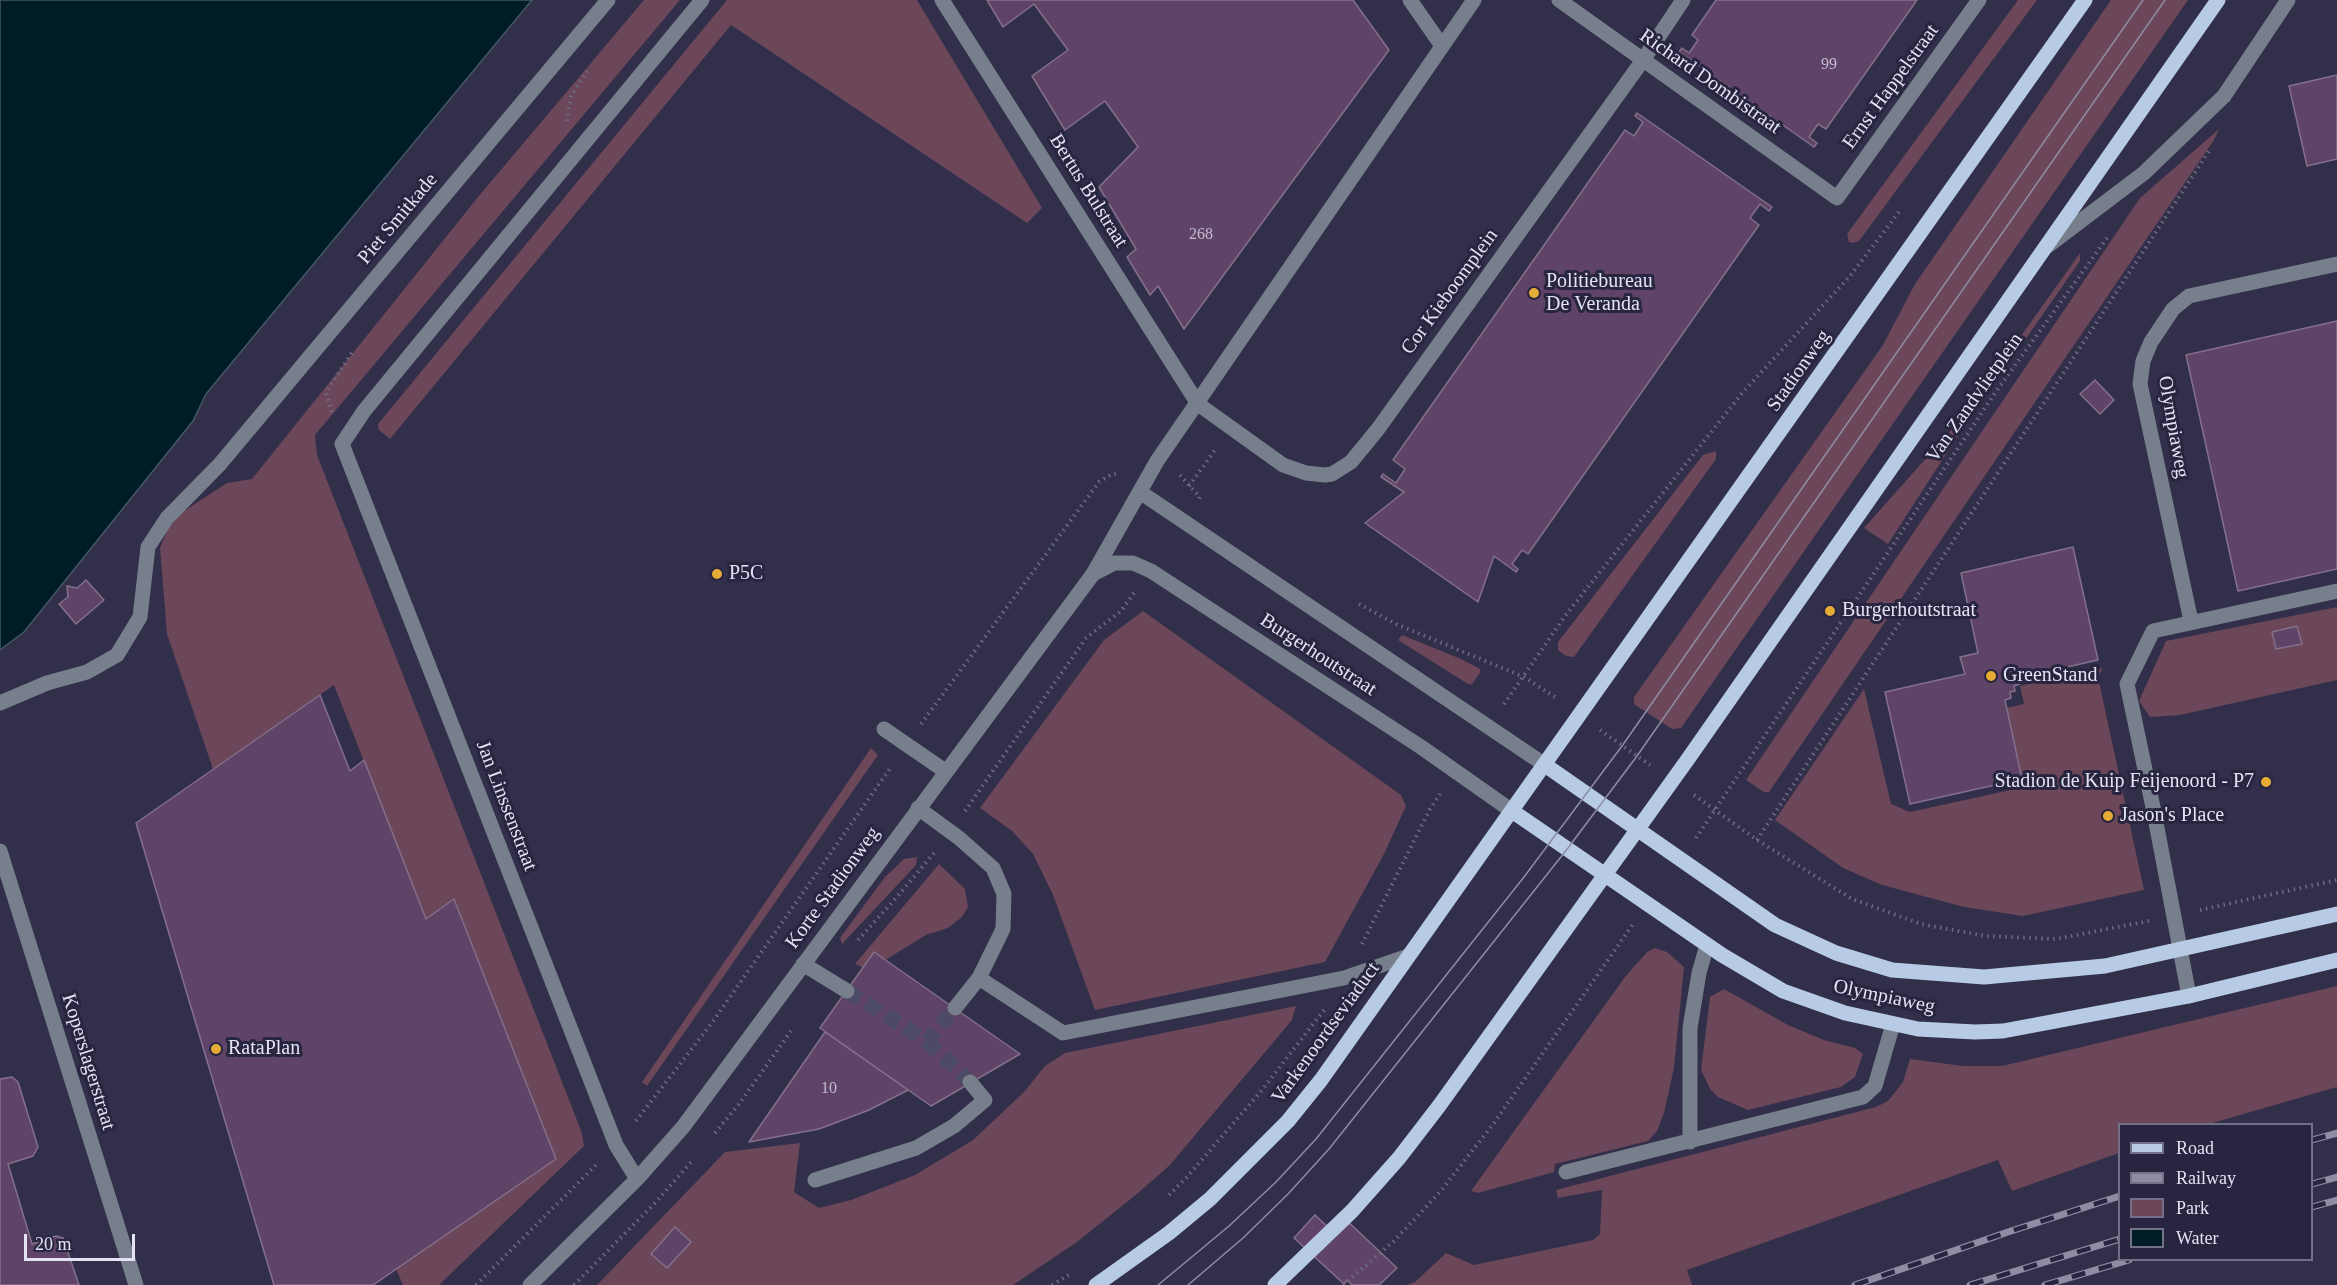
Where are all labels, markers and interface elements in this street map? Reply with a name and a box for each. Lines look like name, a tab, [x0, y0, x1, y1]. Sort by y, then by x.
street label: Ernst Happelstraat	[1838, 20, 1944, 154]
street label: Richard Dombistraat	[1635, 24, 1785, 140]
house number: 99	[1821, 55, 1837, 75]
street label: Bertus Bulstraat	[1044, 130, 1132, 252]
street label: Piet Smitkade	[353, 169, 443, 269]
house number: 268	[1189, 225, 1213, 245]
street label: Cor Kieboomplein	[1396, 225, 1504, 359]
place label: Politiebureau De Veranda	[1546, 270, 1653, 317]
marker: Politiebureau De Veranda	[1527, 286, 1541, 300]
street label: Stadionweg	[1762, 325, 1836, 417]
street label: Van Zandvlietplein	[1921, 329, 2029, 467]
street label: Olympiaweg	[2152, 374, 2194, 480]
place label: P5C	[729, 562, 763, 586]
marker: P5C	[710, 567, 724, 581]
place label: Burgerhoutstraat	[1842, 599, 1976, 623]
marker: Burgerhoutstraat	[1823, 604, 1837, 618]
street label: Burgerhoutstraat	[1255, 608, 1381, 702]
place label: GreenStand	[2003, 664, 2097, 688]
marker: GreenStand	[1984, 669, 1998, 683]
street label: Jan Linssenstraat	[470, 738, 542, 874]
place label: Stadion de Kuip Feijenoord - P7	[1995, 770, 2254, 794]
marker: Stadion de Kuip Feijenoord - P7	[2259, 775, 2273, 789]
place label: Jason's Place	[2120, 804, 2224, 828]
marker: Jason's Place	[2101, 809, 2115, 823]
street label: Korte Stadionweg	[781, 822, 885, 954]
street label: Varkenoordseviaduct	[1267, 958, 1385, 1108]
street label: Olympiaweg	[1831, 975, 1937, 1019]
street label: Koperslagerstraat	[56, 991, 120, 1133]
place label: RataPlan	[228, 1037, 300, 1061]
marker: RataPlan	[209, 1042, 223, 1056]
house number: 10	[821, 1079, 837, 1099]
legend	[2118, 1123, 2313, 1261]
text: Road	[2176, 1138, 2214, 1158]
text: Railway	[2176, 1168, 2236, 1188]
text: Park	[2176, 1198, 2209, 1218]
scale bar	[27, 1222, 138, 1260]
text: Water	[2176, 1228, 2219, 1248]
text: 20 m	[35, 1234, 72, 1254]

